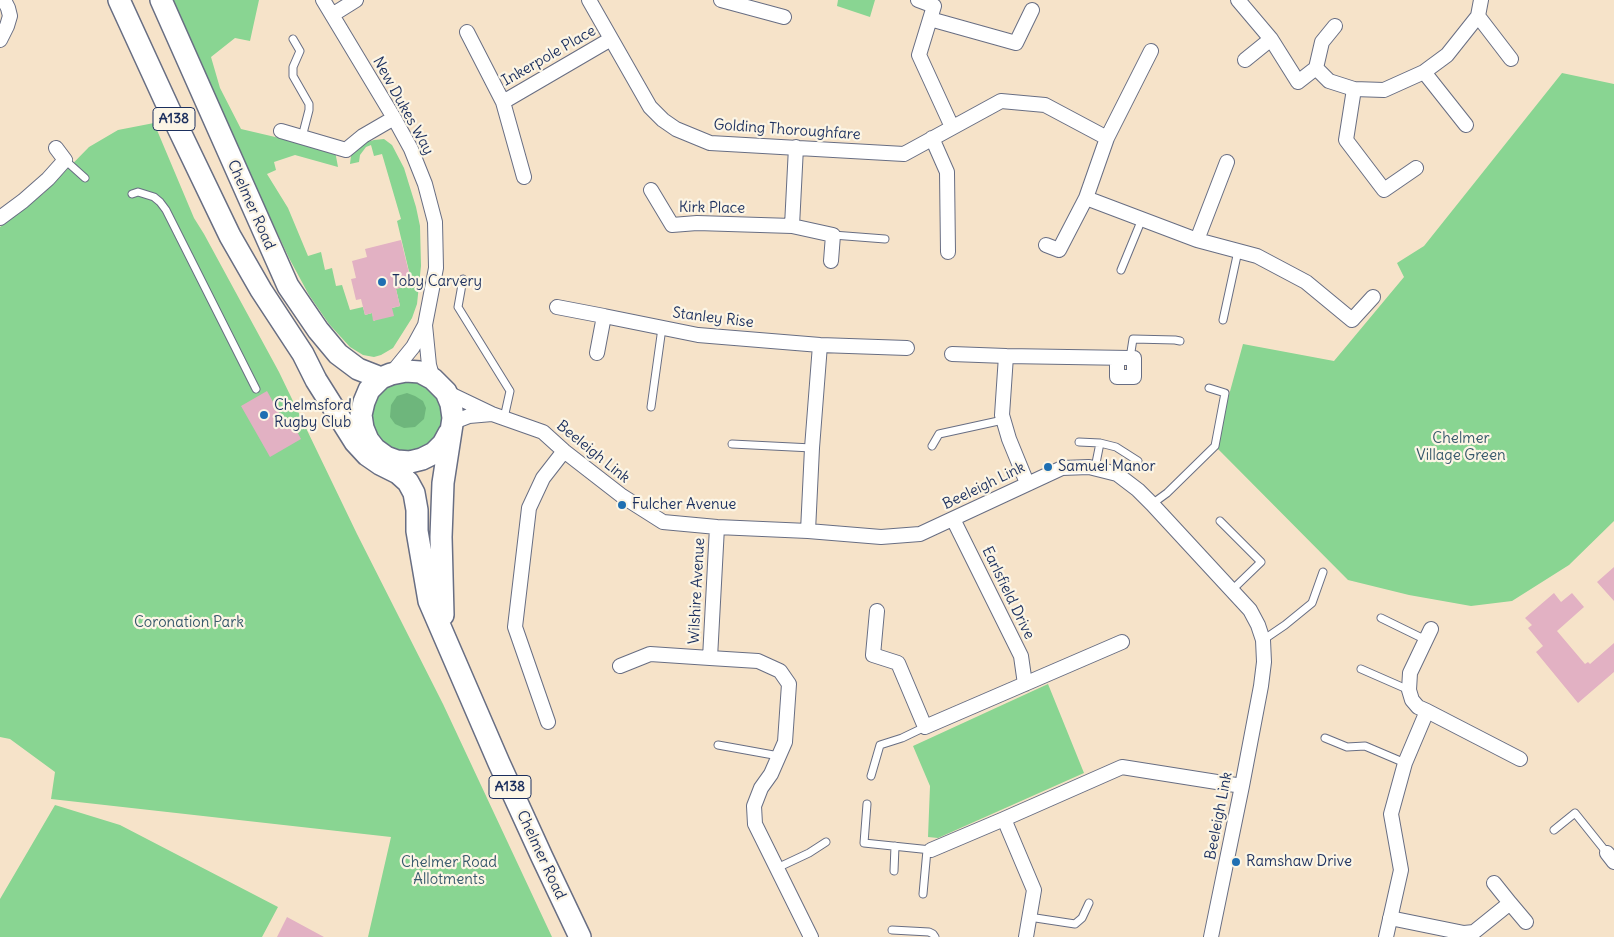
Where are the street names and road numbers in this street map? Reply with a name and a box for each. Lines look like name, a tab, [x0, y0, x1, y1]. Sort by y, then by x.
street label: Inkerpole Place	[499, 22, 599, 90]
street label: New Dukes Way	[369, 54, 437, 158]
road number: A138	[153, 108, 195, 130]
street label: Golding Thoroughfare	[713, 116, 861, 144]
street label: Chelmer Road	[223, 157, 279, 253]
street label: Kirk Place	[679, 198, 745, 218]
street label: Stanley Rise	[671, 304, 755, 332]
street label: Beeleigh Link	[553, 417, 633, 487]
street label: Beeleigh Link	[940, 458, 1028, 514]
street label: Wilshire Avenue	[685, 537, 709, 645]
street label: Earlsfield Drive	[978, 544, 1038, 642]
street label: Beeleigh Link	[1202, 770, 1236, 862]
road number: A138	[489, 776, 531, 799]
street label: Chelmer Road	[513, 808, 569, 902]

